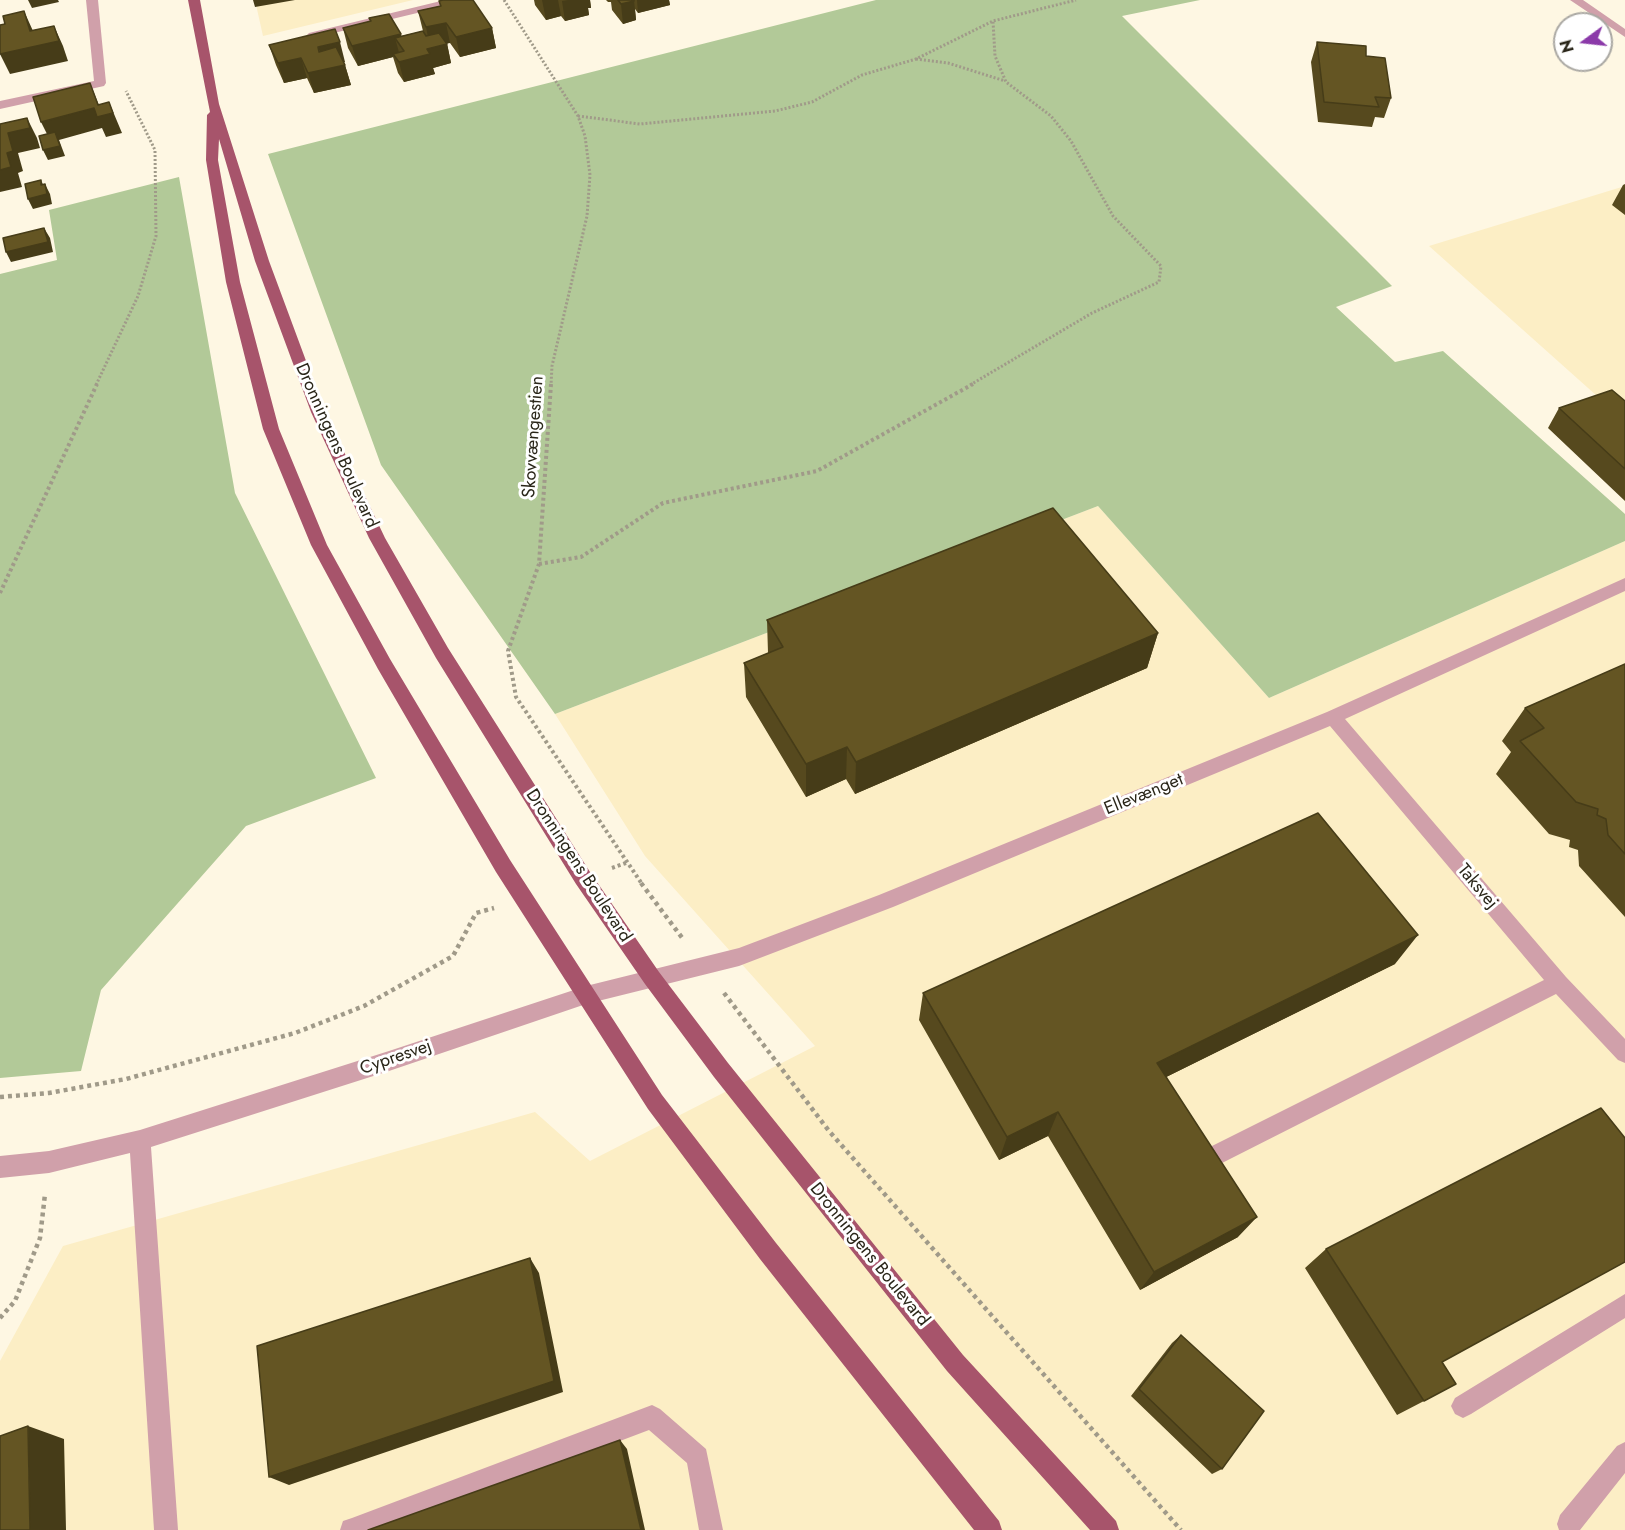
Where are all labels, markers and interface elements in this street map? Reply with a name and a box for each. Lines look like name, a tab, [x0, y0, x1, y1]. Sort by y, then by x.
north arrow	[1553, 12, 1613, 72]
text: N	[1554, 37, 1580, 55]
street label: Dronningens Boulevard	[290, 360, 382, 532]
street label: Skovvængestien	[519, 375, 549, 499]
street label: Ellevænget	[1101, 769, 1187, 821]
street label: Dronningens Boulevard	[520, 785, 636, 947]
street label: Taksvej	[1452, 860, 1502, 914]
street label: Cypresvej	[357, 1036, 435, 1080]
street label: Dronningens Boulevard	[805, 1179, 933, 1331]

